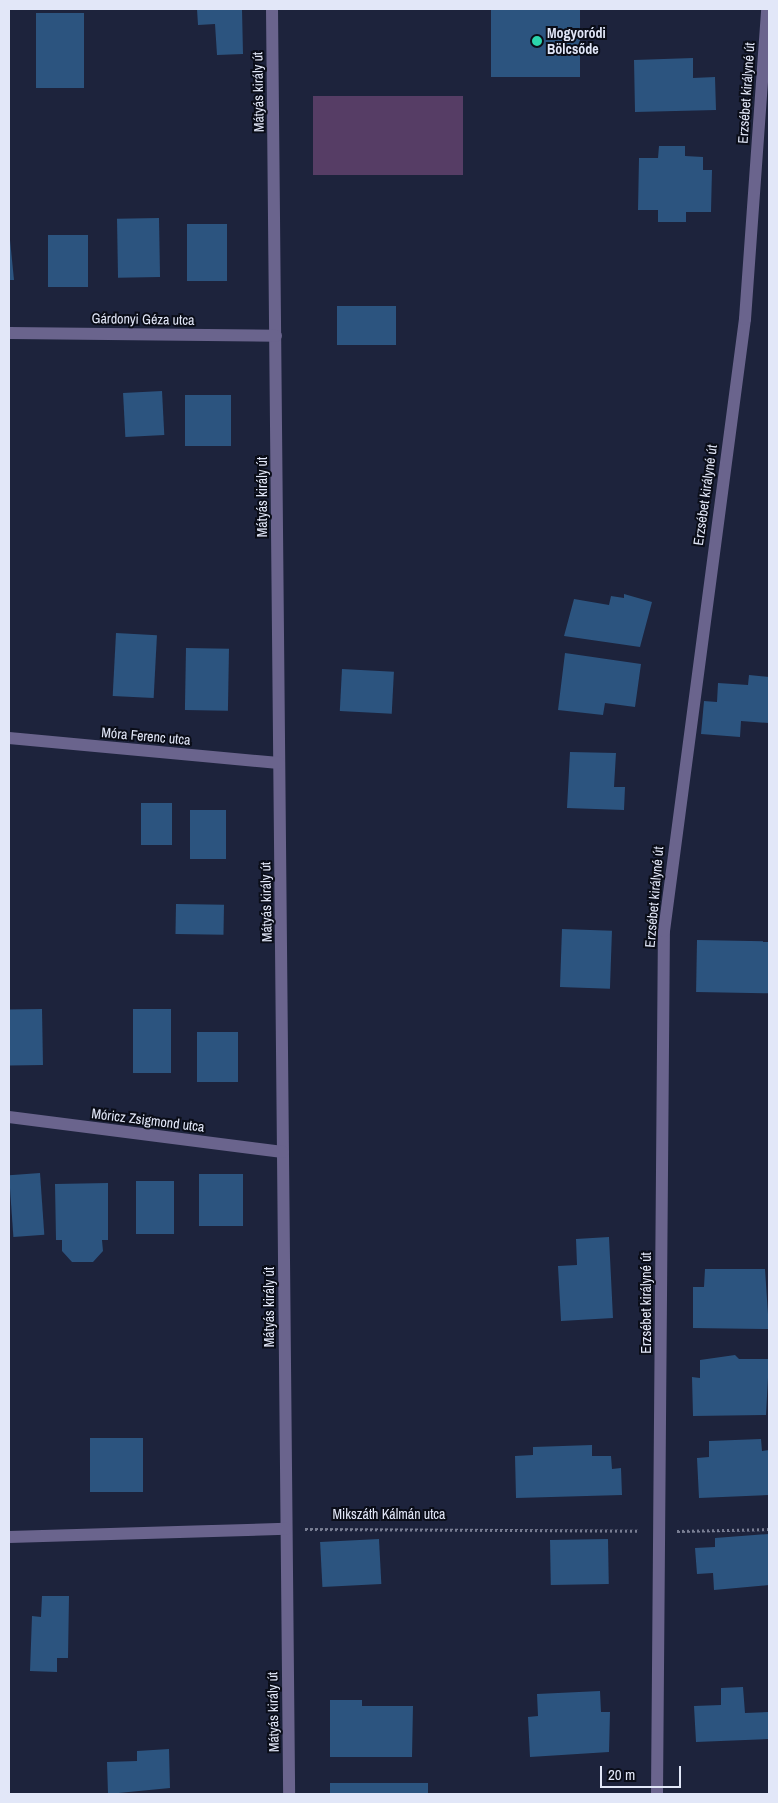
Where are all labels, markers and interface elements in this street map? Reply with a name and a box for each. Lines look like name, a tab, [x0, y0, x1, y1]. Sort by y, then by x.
place label: Mogyoródi Bölcsőde	[547, 25, 606, 58]
marker: Mogyoródi Bölcsőde	[531, 35, 543, 47]
street label: Erzsébet királyné út	[734, 42, 758, 144]
street label: Mátyás király út	[249, 52, 267, 132]
street label: Gárdonyi Géza utca	[91, 310, 195, 328]
street label: Erzsébet királyné út	[690, 444, 720, 546]
street label: Mátyás király út	[254, 457, 270, 537]
street label: Móra Ferenc utca	[101, 724, 191, 748]
street label: Erzsébet királyné út	[641, 846, 667, 948]
street label: Mátyás király út	[257, 862, 275, 942]
street label: Móricz Zsigmond utca	[91, 1105, 205, 1135]
street label: Erzsébet királyné út	[638, 1252, 654, 1354]
street label: Mátyás király út	[261, 1267, 277, 1347]
street label: Mikszáth Kálmán utca	[333, 1506, 445, 1522]
street label: Mátyás király út	[264, 1672, 282, 1752]
scale bar	[603, 1756, 684, 1788]
text: 20 m	[608, 1764, 635, 1785]

